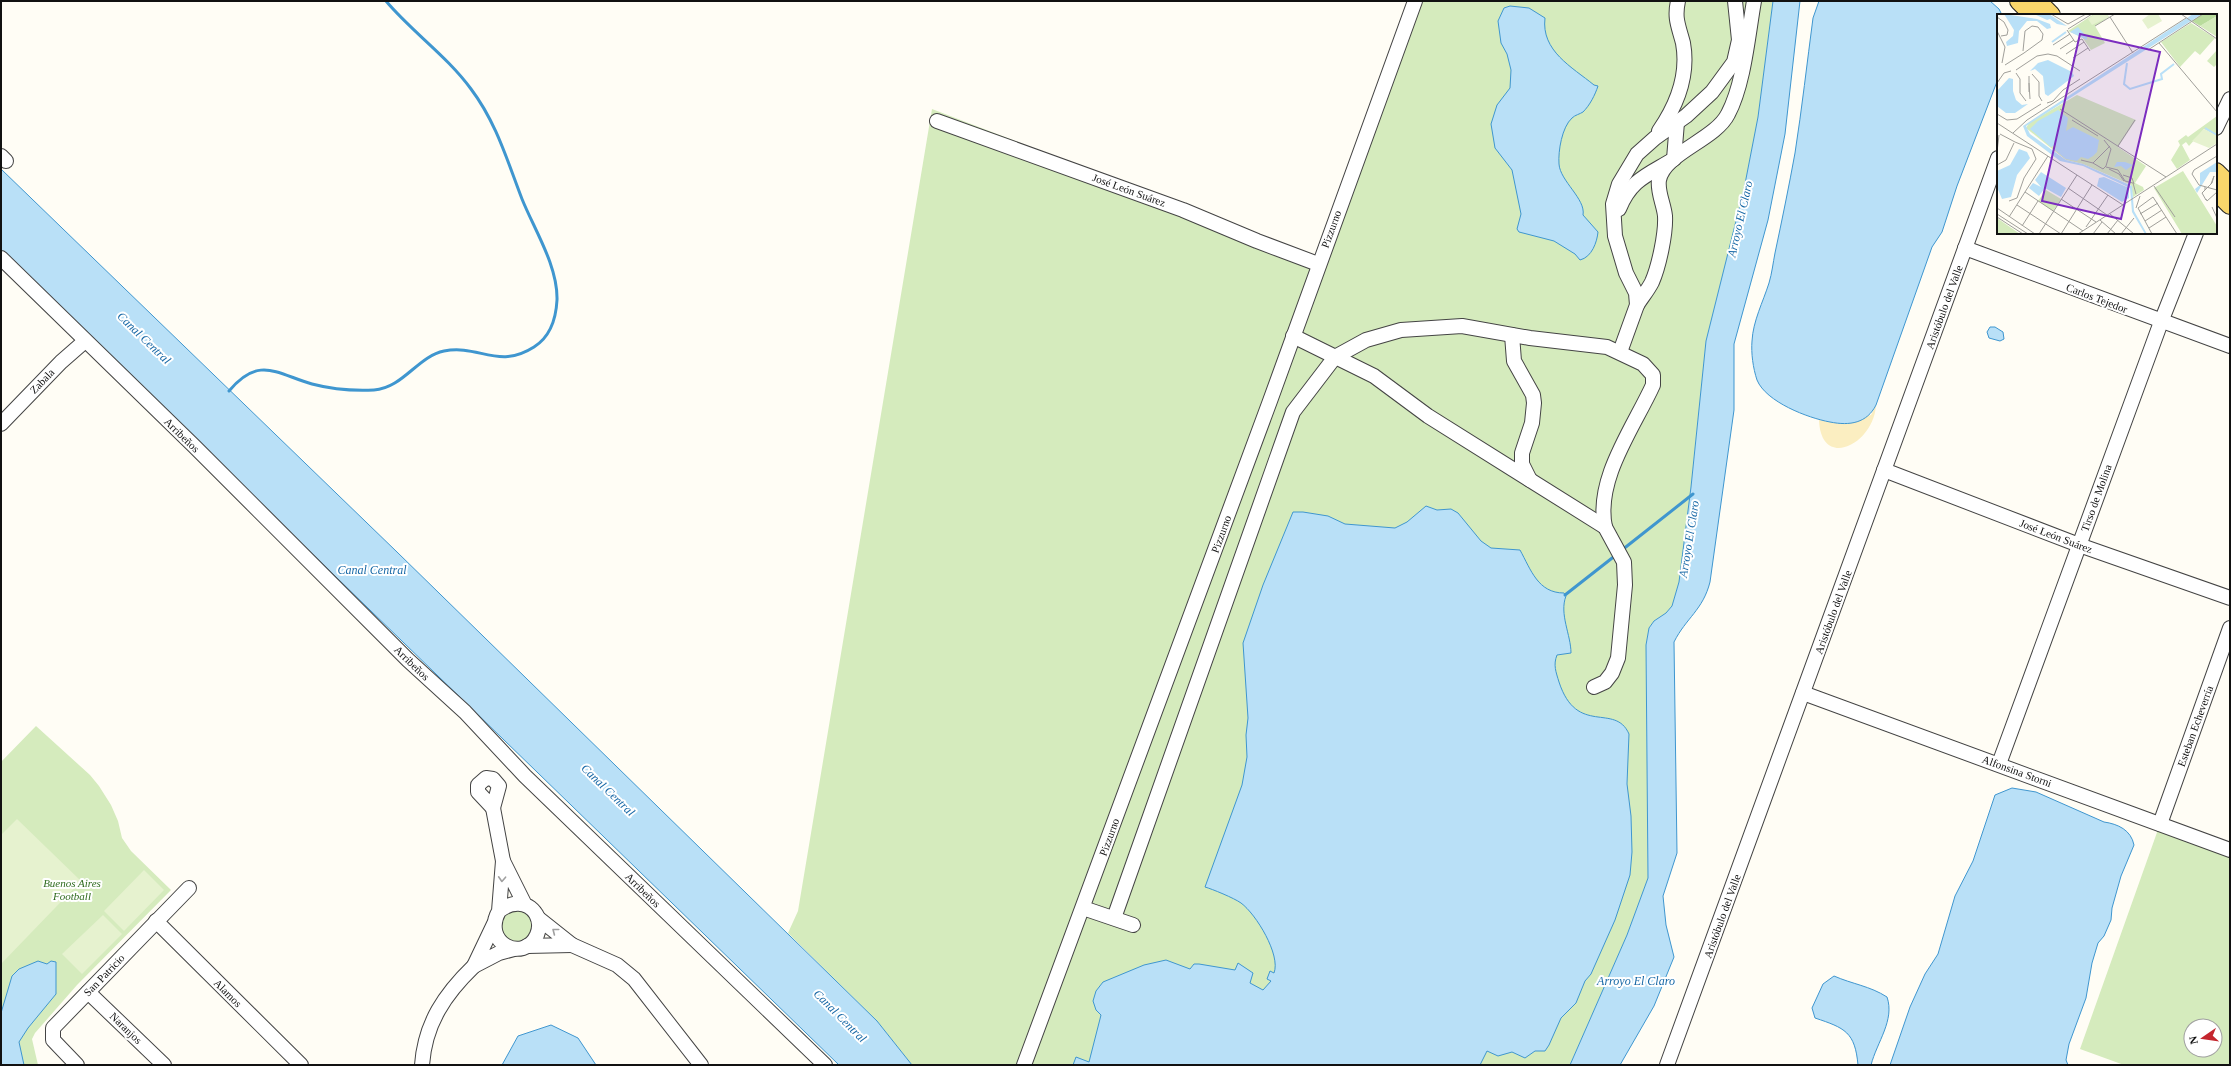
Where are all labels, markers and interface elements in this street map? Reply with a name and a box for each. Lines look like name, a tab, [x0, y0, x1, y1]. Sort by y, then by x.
inset map	[1997, 14, 2217, 234]
street label: José León Suárez	[1091, 171, 1167, 209]
water label: Arroyo El Claro	[1724, 180, 1756, 259]
street label: Pizzurno	[1319, 208, 1343, 249]
street label: Aristóbulo del Valle	[1923, 263, 1965, 351]
street label: Carlos Tejedor	[2065, 281, 2130, 315]
water label: Canal Central	[114, 309, 174, 367]
street label: Zabala	[27, 366, 57, 396]
street label: Arribeños	[162, 415, 202, 455]
street label: Tirso de Molina	[2078, 463, 2114, 533]
water label: Arroyo El Claro	[1676, 499, 1702, 579]
street label: Pizzurno	[1209, 513, 1233, 554]
street label: José León Suárez	[2018, 517, 2094, 555]
water label: Canal Central	[337, 563, 407, 577]
street label: Aristóbulo del Valle	[1812, 568, 1854, 656]
street label: Arribeños	[392, 643, 432, 683]
street label: Esteban Echeverría	[2175, 684, 2215, 768]
street label: Alfonsina Storni	[1981, 753, 2053, 789]
water label: Canal Central	[578, 761, 638, 819]
street label: Pizzurno	[1097, 816, 1121, 857]
street label: Arribeños	[623, 870, 663, 910]
street label: Aristóbulo del Valle	[1701, 872, 1743, 960]
one-way arrow	[498, 876, 507, 882]
park label: Buenos Aires Football	[43, 877, 101, 902]
one-way arrow	[552, 929, 559, 936]
street label: San Patricio	[81, 951, 127, 998]
water label: Arroyo El Claro	[1596, 974, 1675, 988]
street label: Alamos	[212, 977, 244, 1009]
water label: Canal Central	[811, 987, 870, 1046]
street label: Naranjos	[108, 1010, 144, 1046]
north arrow	[2183, 1018, 2223, 1058]
text: N	[2187, 1035, 2200, 1045]

